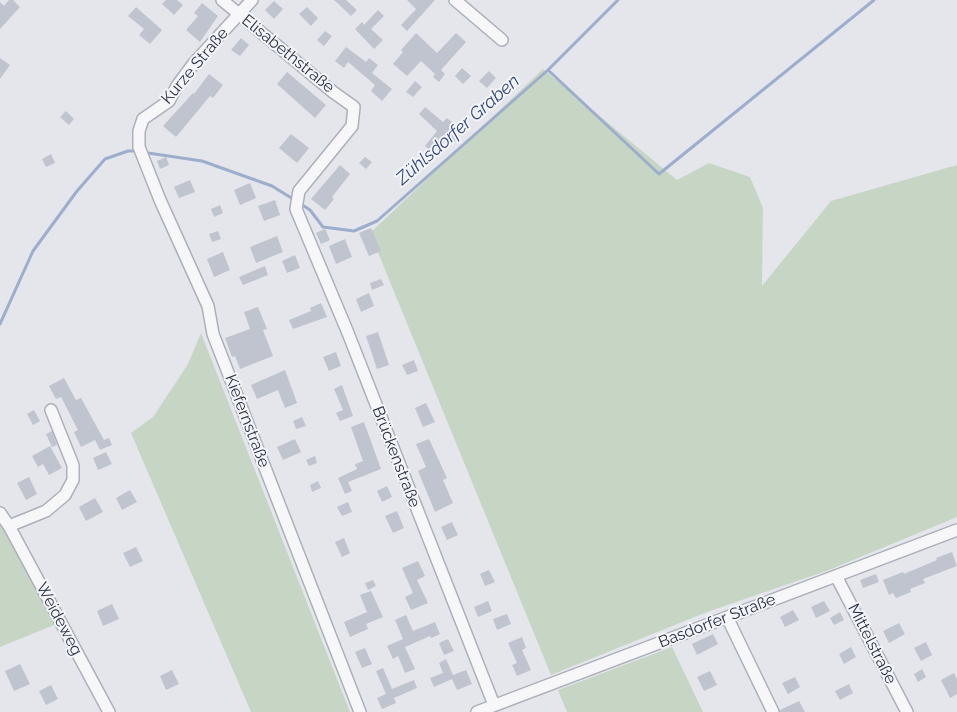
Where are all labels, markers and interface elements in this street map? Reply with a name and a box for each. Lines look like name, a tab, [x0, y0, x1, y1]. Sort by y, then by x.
street label: Elisabethstraße	[238, 11, 338, 97]
street label: Kurze Straße	[158, 24, 232, 108]
water label: Zühlsdorfer Graben	[392, 70, 524, 190]
street label: Kiefernstraße	[220, 372, 274, 470]
street label: Brückenstraße	[368, 404, 424, 510]
street label: Weideweg	[32, 579, 86, 659]
street label: Basdorfer Straße	[656, 590, 778, 652]
street label: Mittelstraße	[844, 601, 900, 687]

